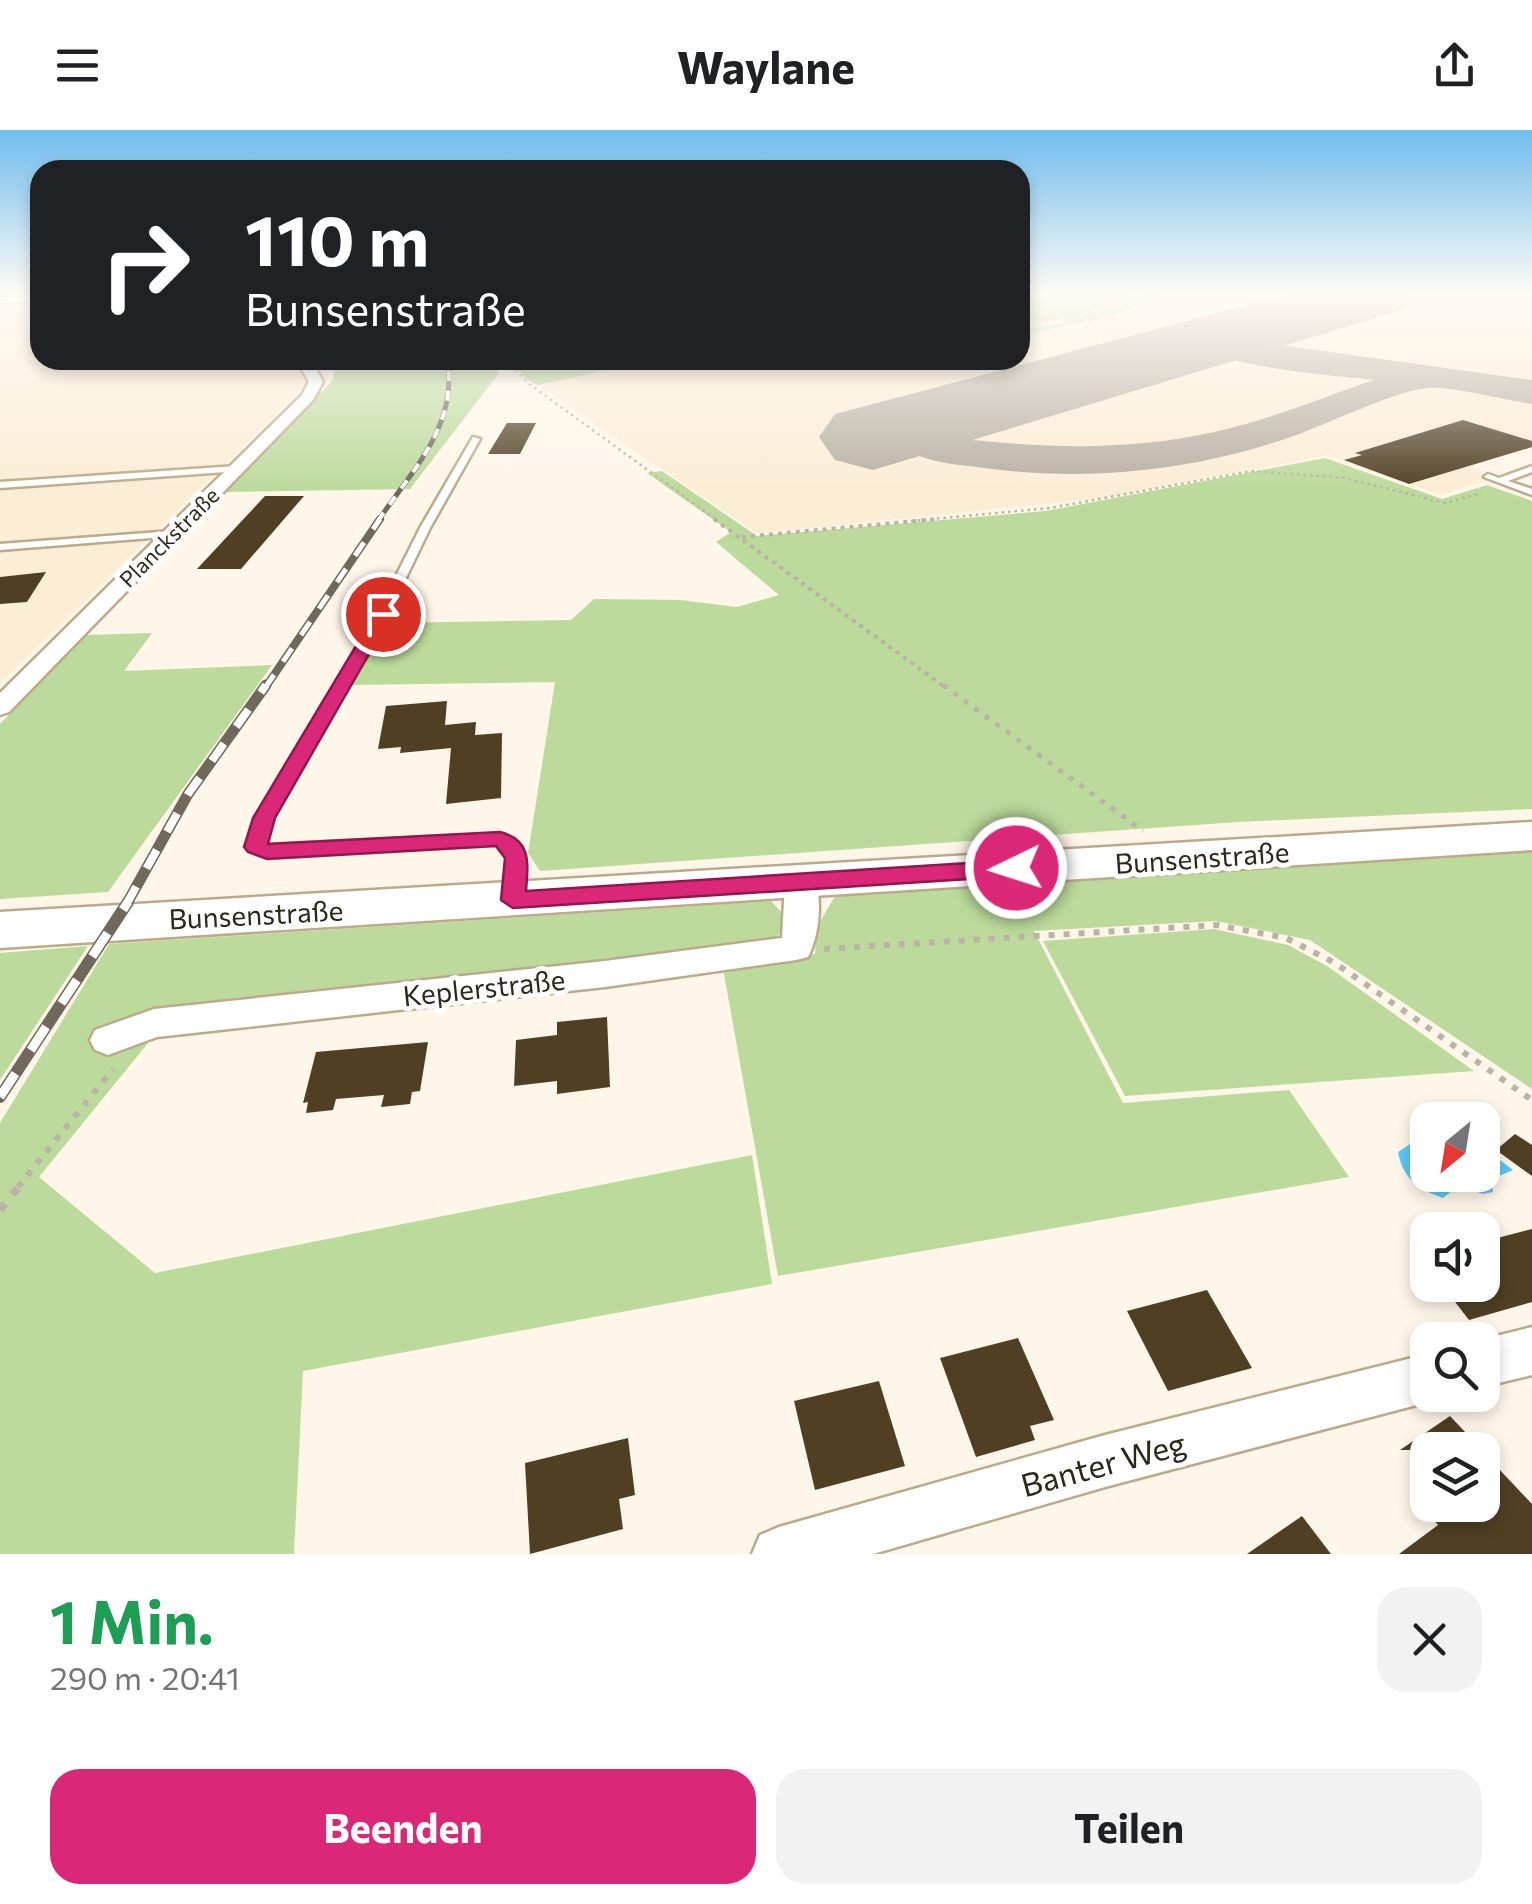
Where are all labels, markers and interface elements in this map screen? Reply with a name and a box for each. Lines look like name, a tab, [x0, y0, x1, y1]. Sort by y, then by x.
icon: menu	[50, 38, 105, 93]
text: Waylane	[677, 38, 855, 93]
icon: share	[1427, 38, 1482, 93]
text: 110 m	[245, 195, 429, 280]
icon: right	[80, 200, 210, 330]
text: Bunsenstraße	[245, 280, 526, 335]
street label: Planckstraße	[113, 481, 225, 593]
pin	[341, 572, 426, 657]
icon: arrive	[356, 587, 411, 642]
position arrow	[964, 816, 1068, 920]
street label: Bunsenstraße	[1114, 834, 1290, 880]
street label: Bunsenstraße	[168, 892, 344, 936]
street label: Keplerstraße	[401, 962, 567, 1012]
north arrow	[1410, 1102, 1500, 1192]
map controls	[1410, 1102, 1500, 1522]
button: sound	[1410, 1212, 1500, 1302]
button: search	[1410, 1322, 1500, 1412]
street label: Banter Weg	[1016, 1422, 1190, 1504]
button: layers	[1410, 1432, 1500, 1522]
text: 1 Min.	[50, 1583, 214, 1656]
button: close	[1377, 1587, 1482, 1692]
text: 290 m · 20:41	[50, 1657, 240, 1697]
button: Beenden	[50, 1769, 756, 1884]
button: Teilen	[776, 1769, 1482, 1884]

